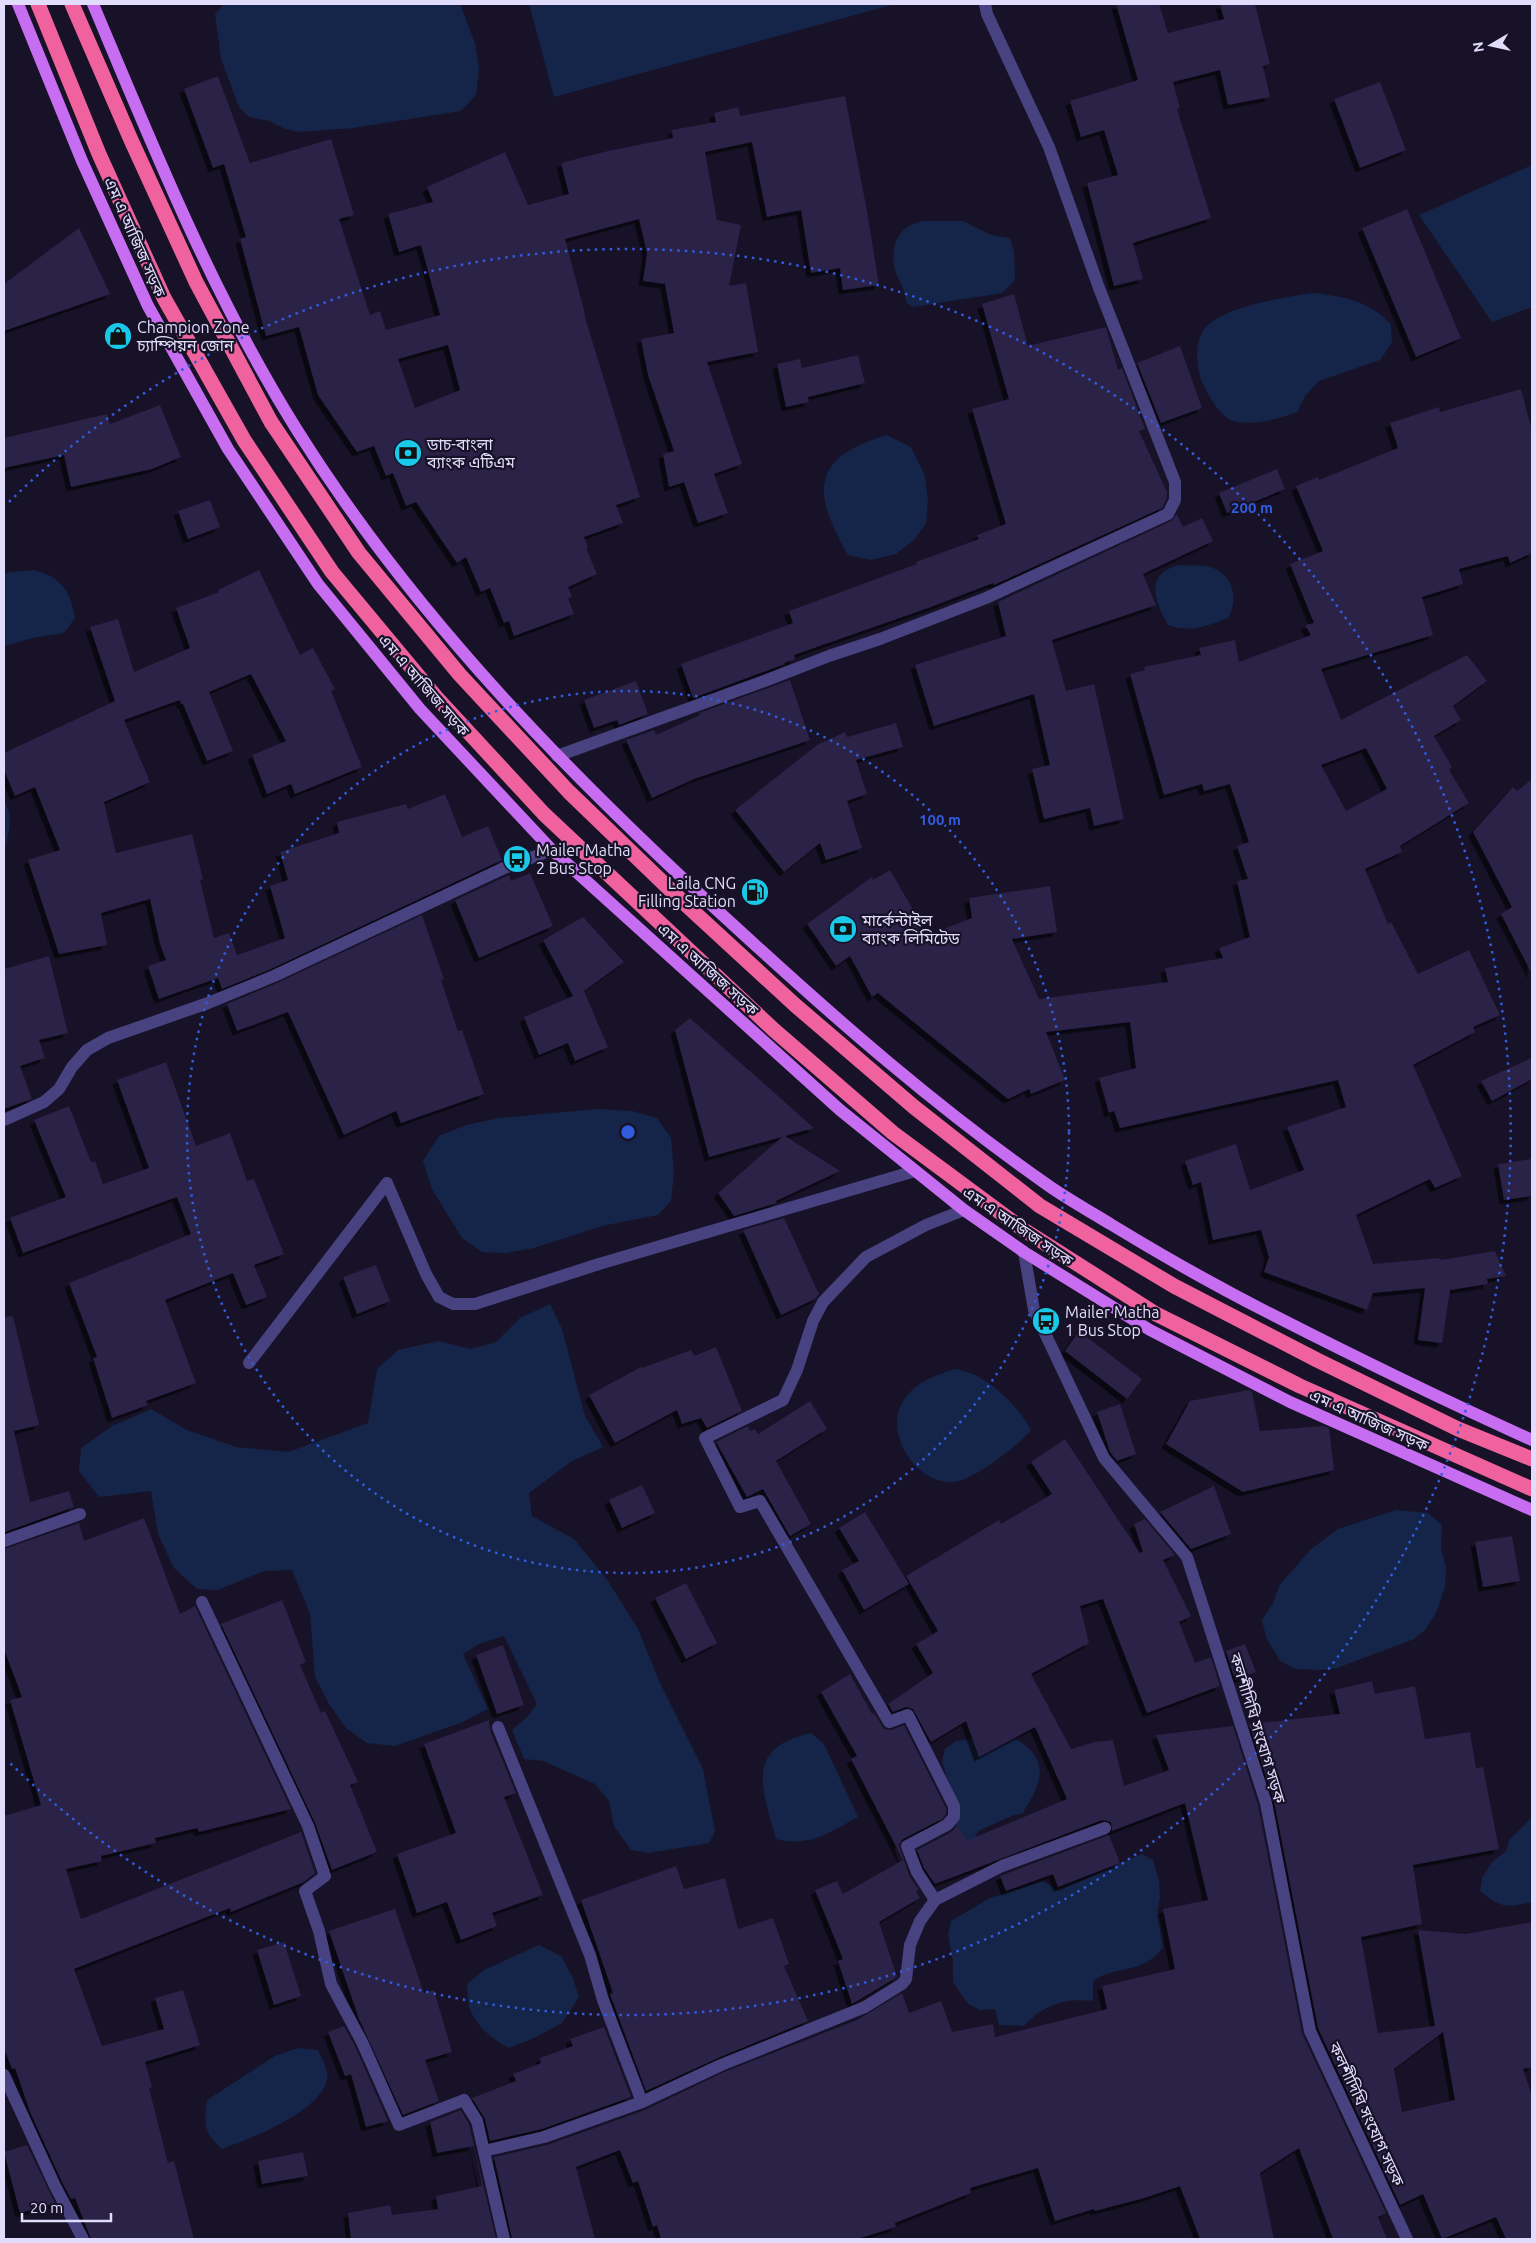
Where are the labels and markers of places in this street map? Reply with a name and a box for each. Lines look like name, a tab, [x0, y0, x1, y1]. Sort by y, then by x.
place label: Champion Zone চ্যাম্পিয়ন জোন	[136, 318, 250, 354]
shop icon: Champion Zone চ্যাম্পিয়ন জোন	[103, 321, 133, 351]
place label: ডাচ-বাংলা ব্যাংক এটিএম	[426, 435, 515, 471]
bank icon: ডাচ-বাংলা ব্যাংক এটিএম	[393, 438, 423, 468]
place label: Mailer Matha 2 Bus Stop	[536, 841, 631, 877]
bus stop icon: Mailer Matha 2 Bus Stop	[502, 844, 532, 874]
place label: Laila CNG Filling Station	[638, 874, 736, 910]
fuel station icon: Laila CNG Filling Station	[740, 877, 770, 907]
place label: মার্কেন্টাইল ব্যাংক লিমিটেড	[861, 911, 960, 947]
bank icon: মার্কেন্টাইল ব্যাংক লিমিটেড	[828, 914, 858, 944]
centre of rings	[619, 1123, 637, 1141]
place label: Mailer Matha 1 Bus Stop	[1065, 1303, 1160, 1339]
bus stop icon: Mailer Matha 1 Bus Stop	[1031, 1306, 1061, 1336]

